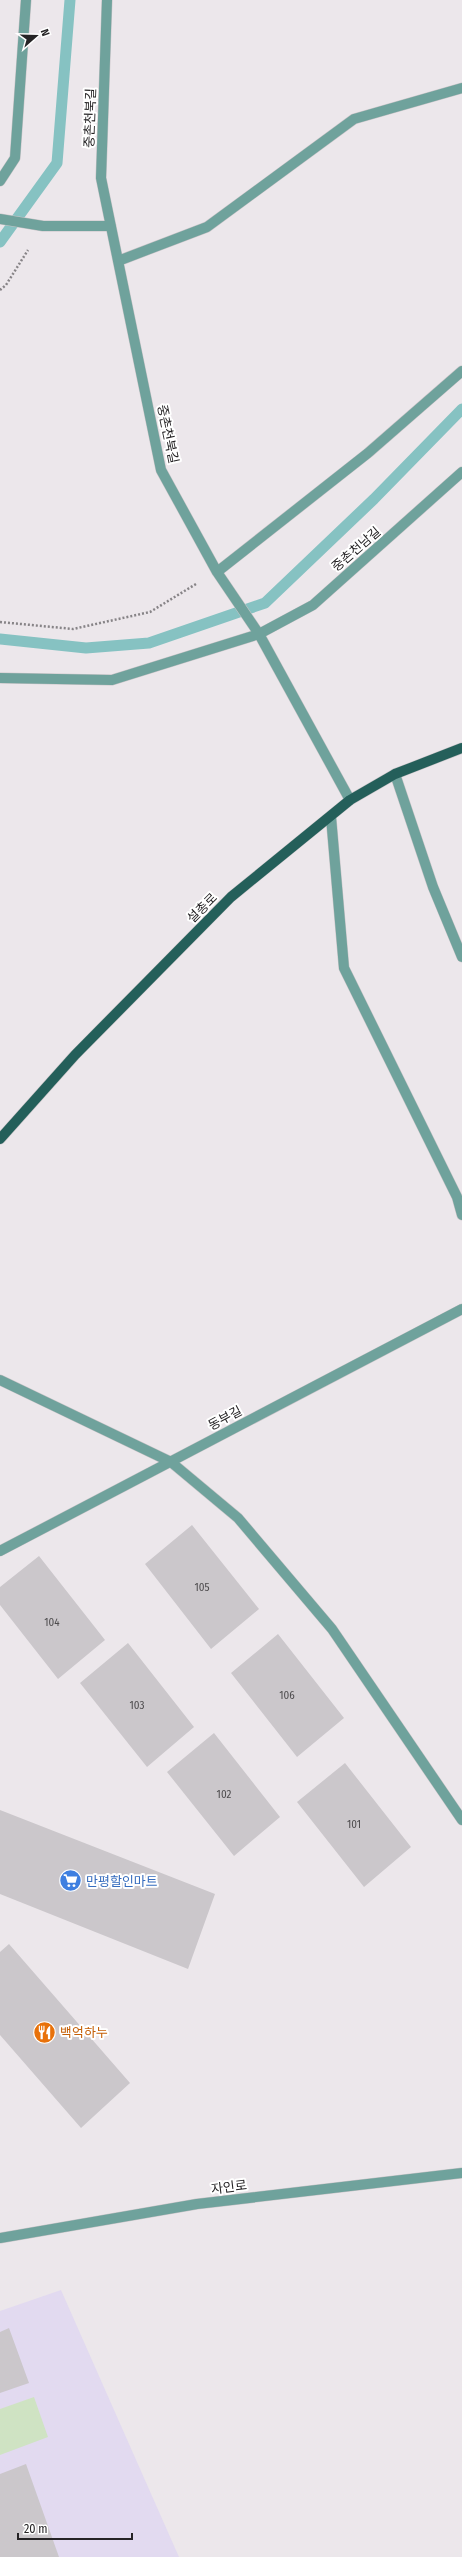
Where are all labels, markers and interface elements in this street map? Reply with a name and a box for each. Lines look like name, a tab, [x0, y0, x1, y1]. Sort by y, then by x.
north arrow	[16, 16, 56, 56]
text: N	[38, 27, 52, 38]
street label: 중촌천북길	[81, 88, 99, 148]
street label: 중촌천북길	[154, 403, 182, 465]
street label: 중촌천남길	[329, 524, 383, 574]
street label: 설총로	[184, 890, 220, 926]
street label: 동부길	[206, 1403, 244, 1433]
house number: 105	[194, 1581, 210, 1594]
house number: 104	[44, 1616, 60, 1629]
house number: 106	[279, 1689, 295, 1702]
house number: 103	[130, 1699, 144, 1712]
house number: 102	[217, 1788, 232, 1801]
house number: 101	[347, 1818, 361, 1831]
supermarket icon: 만평할인마트	[58, 1868, 84, 1894]
place label: 만평할인마트	[86, 1874, 158, 1889]
restaurant icon: 백억하누	[32, 2019, 58, 2045]
place label: 백억하누	[60, 2025, 108, 2040]
street label: 자인로	[210, 2177, 248, 2197]
scale bar	[18, 2515, 132, 2541]
text: 20 m	[24, 2522, 48, 2536]

